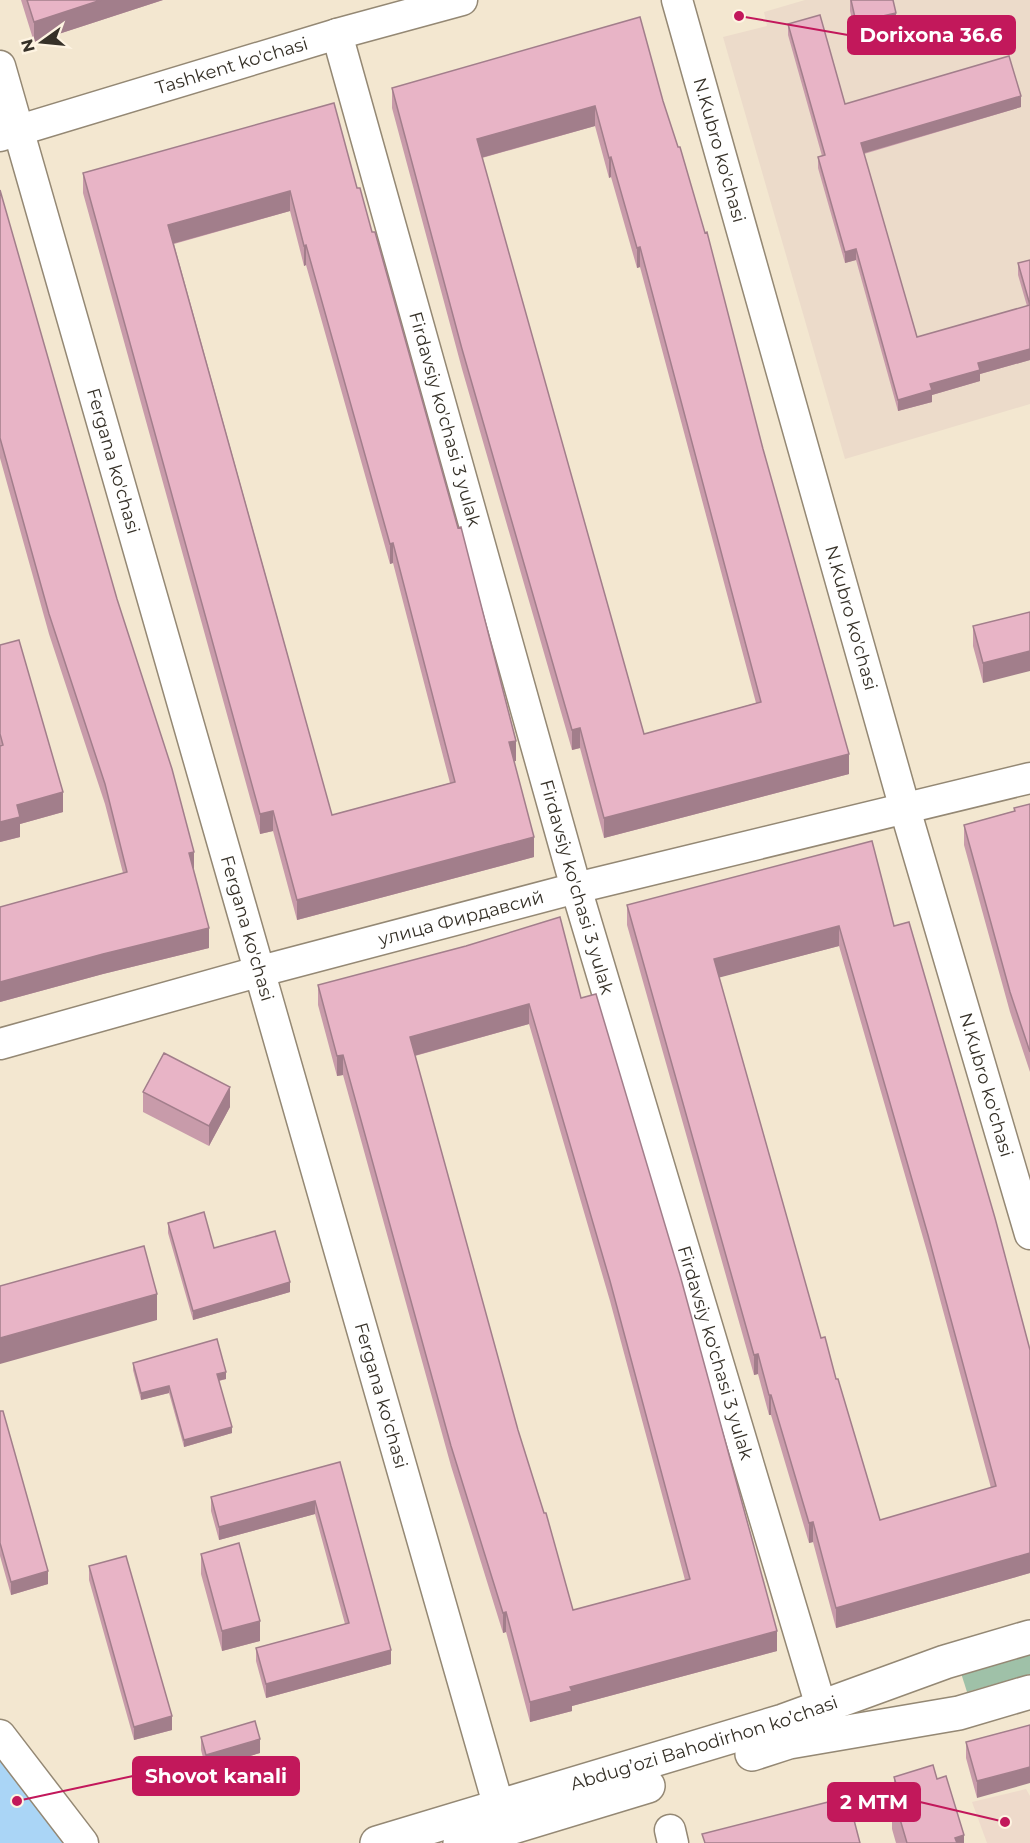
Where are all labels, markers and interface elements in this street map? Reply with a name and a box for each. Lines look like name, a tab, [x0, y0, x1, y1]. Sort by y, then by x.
north arrow	[12, 12, 72, 72]
callout: Dorixona 36.6	[848, 16, 1015, 54]
text: Dorixona 36.6	[859, 23, 1003, 47]
street label: Tashkent ko'chasi	[153, 32, 310, 99]
text: N	[17, 37, 39, 54]
street label: N.Kubro ko'chasi	[688, 75, 750, 225]
street label: Firdavsiy ko'chasi 3 yulak	[404, 309, 485, 530]
street label: Fergana ko'chasi	[82, 386, 145, 537]
street label: N.Kubro ko'chasi	[820, 543, 882, 693]
street label: Firdavsiy ko'chasi 3 yulak	[535, 777, 618, 997]
street label: Fergana ko'chasi	[216, 853, 278, 1004]
street label: улица Фирдавсий	[375, 886, 546, 951]
street label: N.Kubro ko'chasi	[954, 1010, 1018, 1160]
street label: Firdavsiy ko'chasi 3 yulak	[673, 1243, 758, 1463]
street label: Fergana ko'chasi	[350, 1320, 412, 1471]
street label: Abdug’ozi Bahodirhon ko’chasi	[568, 1691, 841, 1795]
callout: Shovot kanali	[133, 1757, 299, 1795]
text: Shovot kanali	[145, 1764, 287, 1788]
callout: 2 MTM	[828, 1783, 920, 1821]
text: 2 MTM	[840, 1790, 908, 1814]

